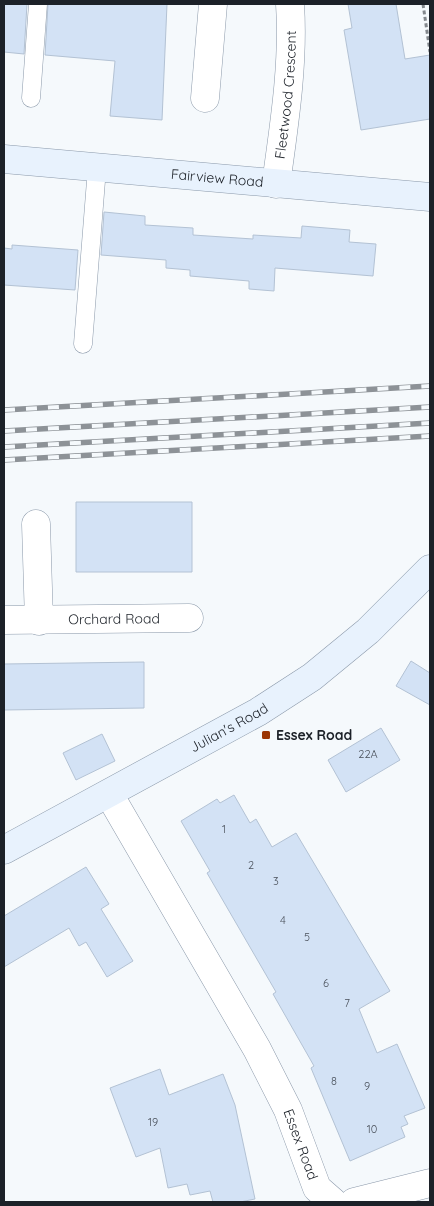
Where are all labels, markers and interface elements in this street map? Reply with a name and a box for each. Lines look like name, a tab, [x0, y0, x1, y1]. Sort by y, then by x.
street label: Fleetwood Crescent	[271, 30, 300, 160]
street label: Fairview Road	[170, 165, 264, 191]
street label: Orchard Road	[68, 609, 160, 628]
street label: Julian's Road	[187, 699, 272, 756]
place label: Essex Road	[276, 726, 352, 744]
marker: Essex Road	[260, 729, 272, 741]
house number: 22A	[358, 747, 378, 761]
house number: 1	[222, 822, 226, 836]
house number: 2	[248, 858, 254, 872]
house number: 3	[273, 874, 279, 888]
house number: 4	[280, 913, 286, 927]
house number: 5	[304, 930, 310, 944]
house number: 6	[323, 976, 329, 990]
house number: 7	[344, 996, 350, 1010]
house number: 8	[331, 1074, 337, 1088]
house number: 9	[364, 1079, 370, 1093]
street label: Essex Road	[279, 1106, 322, 1182]
house number: 19	[148, 1115, 158, 1129]
house number: 10	[367, 1122, 377, 1136]

